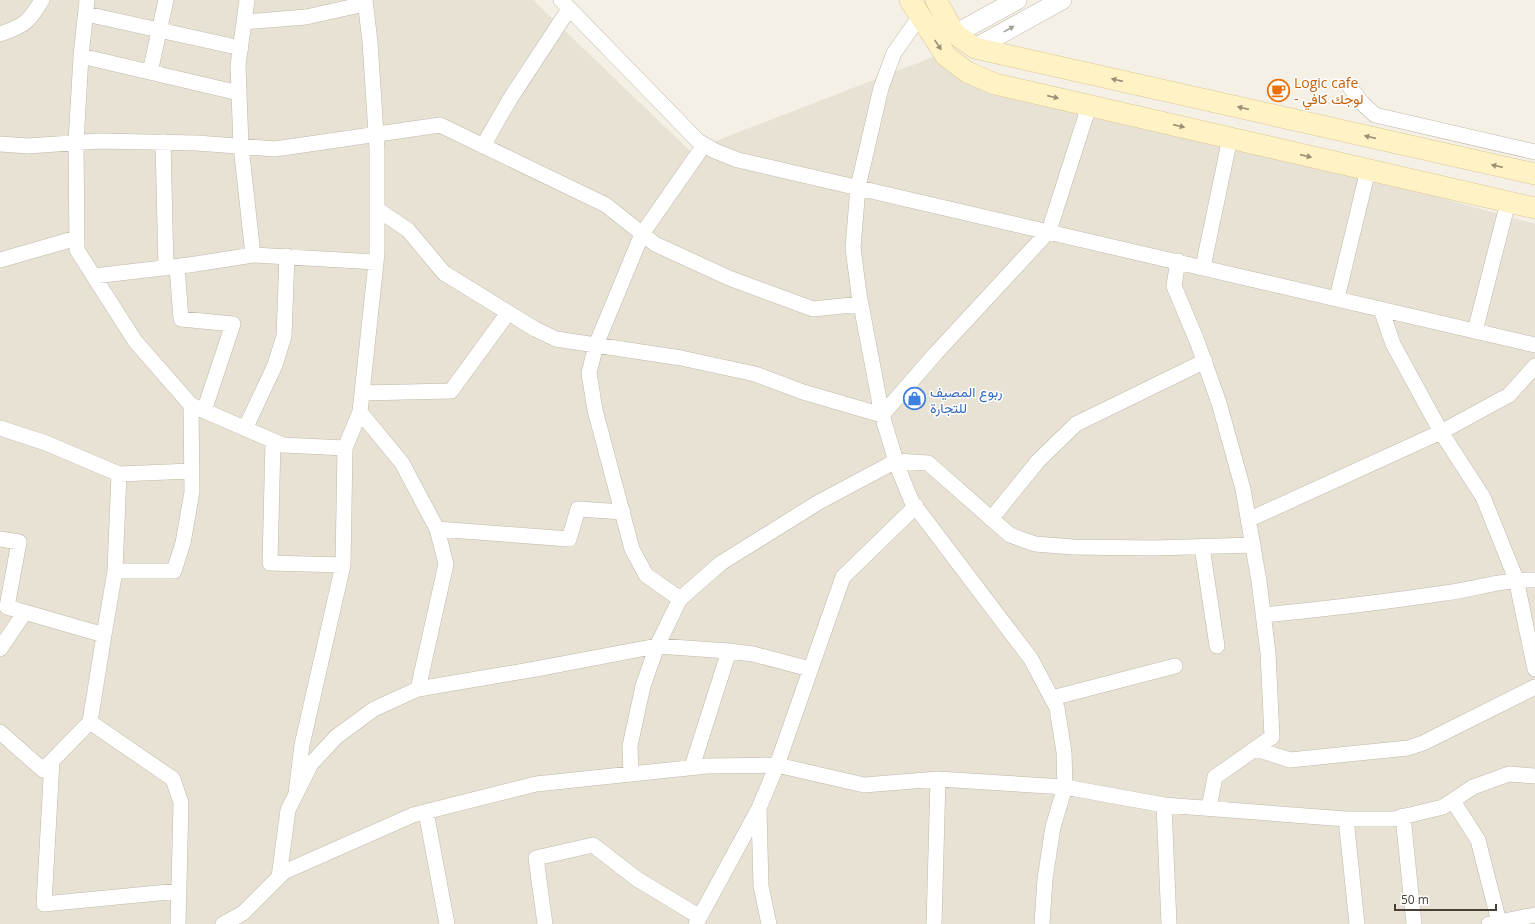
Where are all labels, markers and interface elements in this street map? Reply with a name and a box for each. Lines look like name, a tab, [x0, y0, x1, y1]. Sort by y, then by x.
one-way arrow	[1004, 26, 1015, 32]
one-way arrow	[934, 40, 942, 50]
place label: Logic cafe - لوجك كافي	[1294, 73, 1364, 111]
one-way arrow	[1110, 76, 1123, 82]
cafe icon: Logic cafe - لوجك كافي	[1266, 77, 1292, 103]
one-way arrow	[1046, 95, 1059, 101]
one-way arrow	[1237, 105, 1250, 111]
one-way arrow	[1173, 124, 1185, 130]
one-way arrow	[1364, 134, 1376, 140]
one-way arrow	[1300, 153, 1312, 159]
one-way arrow	[1491, 162, 1503, 168]
place label: ربوع المصيف للتجارة	[930, 382, 1003, 417]
shop icon: ربوع المصيف للتجارة	[901, 386, 927, 412]
scale bar	[1395, 886, 1496, 912]
text: 50 m	[1401, 891, 1429, 908]

